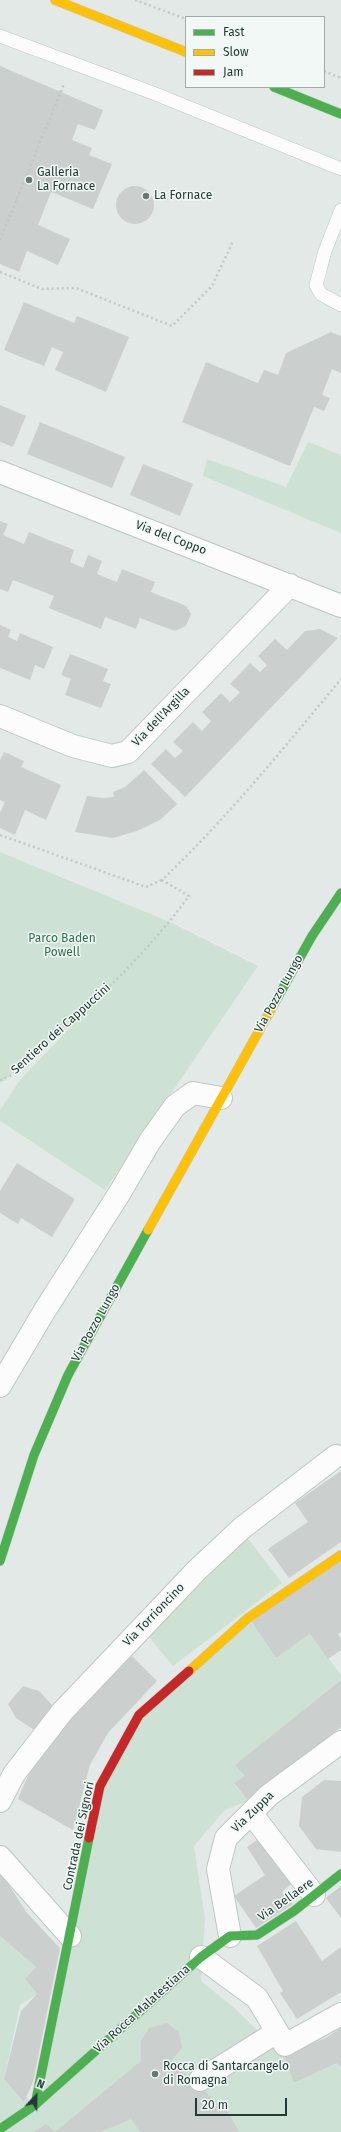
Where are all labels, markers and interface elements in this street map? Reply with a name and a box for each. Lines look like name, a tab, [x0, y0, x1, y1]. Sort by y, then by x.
legend	[185, 16, 325, 88]
text: Fast	[223, 25, 245, 39]
text: Slow	[223, 45, 249, 59]
text: Jam	[223, 65, 243, 79]
place label: Galleria La Fornace	[37, 166, 95, 194]
marker: Galleria La Fornace	[24, 175, 34, 185]
place label: La Fornace	[154, 189, 212, 203]
marker: La Fornace	[141, 191, 151, 201]
street label: Via del Coppo	[133, 518, 209, 558]
street label: Via dell'Argilla	[129, 684, 193, 750]
park label: Parco Baden Powell	[28, 932, 96, 960]
street label: Via Pozzo Lungo	[252, 953, 306, 1035]
street label: Sentiero dei Cappuccini	[8, 981, 114, 1077]
street label: Via Pozzo Lungo	[69, 1282, 123, 1364]
street label: Via Torrioncino	[120, 1580, 188, 1650]
street label: Contrada dei Signori	[60, 1780, 98, 1892]
street label: Via Zuppa	[229, 1788, 277, 1836]
street label: Via Bellaere	[255, 1876, 317, 1924]
street label: Via Rocca Malatestiana	[91, 1962, 193, 2056]
place label: Rocca di Santarcangelo di Romagna	[163, 2060, 289, 2088]
marker: Rocca di Santarcangelo di Romagna	[150, 2069, 160, 2079]
north arrow	[16, 2076, 56, 2116]
text: N	[35, 2077, 46, 2092]
scale bar	[197, 2090, 289, 2116]
text: 20 m	[202, 2098, 228, 2112]

